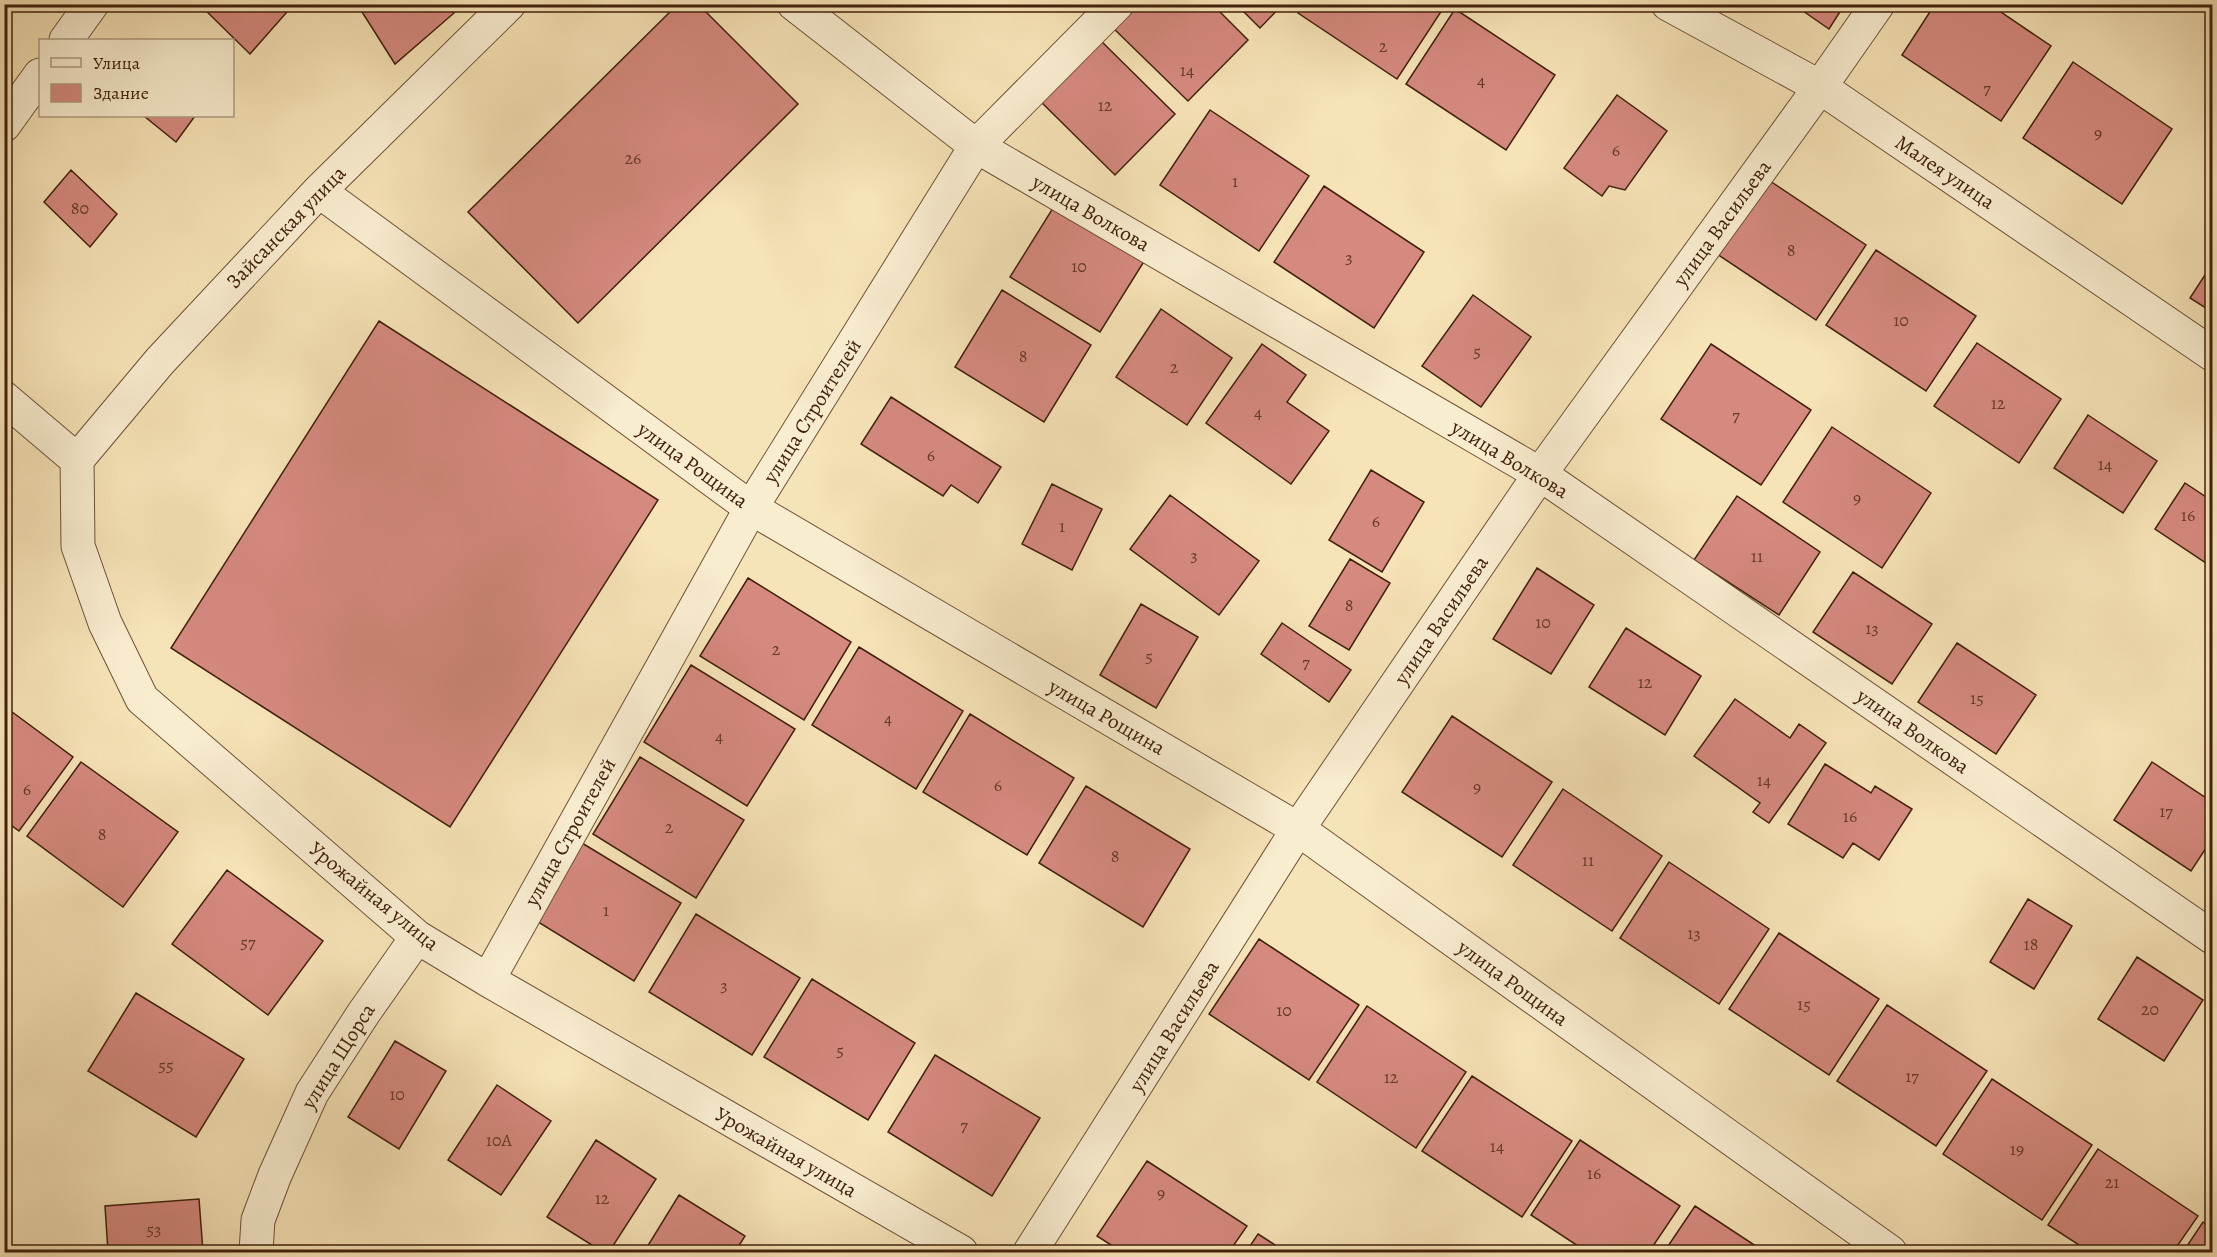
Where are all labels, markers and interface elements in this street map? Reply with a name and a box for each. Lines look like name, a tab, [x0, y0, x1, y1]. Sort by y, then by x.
house number: 2	[1379, 34, 1388, 58]
legend	[39, 39, 234, 117]
text: Улица	[93, 51, 141, 75]
house number: 14	[1180, 58, 1194, 82]
house number: 4	[1477, 68, 1485, 92]
house number: 7	[1983, 76, 1991, 100]
text: Здание	[93, 81, 149, 105]
house number: 12	[1098, 93, 1113, 117]
house number: 9	[2094, 121, 2102, 145]
street label: Малея улица	[1890, 128, 2001, 216]
house number: 6	[1612, 138, 1620, 162]
house number: 26	[625, 146, 641, 170]
street label: улица Васильева	[1666, 154, 1778, 293]
street label: Зайсанская улица	[220, 159, 352, 295]
street label: улица Волкова	[1026, 167, 1155, 258]
house number: 1	[1232, 169, 1238, 193]
house number: 80	[71, 196, 89, 220]
house number: 8	[1787, 238, 1795, 262]
house number: 3	[1345, 245, 1353, 269]
house number: 10	[1071, 254, 1087, 278]
house number: 10	[1893, 308, 1909, 332]
street label: улица Строителей	[756, 333, 868, 489]
house number: 5	[1473, 339, 1481, 363]
house number: 8	[1019, 344, 1027, 368]
house number: 2	[1170, 355, 1179, 379]
house number: 12	[1991, 391, 2006, 415]
house number: 4	[1254, 400, 1262, 424]
house number: 7	[1732, 403, 1740, 427]
street label: улица Волкова	[1445, 413, 1574, 505]
street label: улица Рощина	[631, 415, 754, 515]
house number: 6	[927, 443, 935, 467]
house number: 14	[2098, 452, 2112, 476]
house number: 9	[1853, 486, 1861, 510]
house number: 16	[2181, 503, 2195, 527]
house number: 6	[1372, 509, 1380, 533]
house number: 1	[1059, 514, 1065, 538]
house number: 3	[1190, 543, 1198, 567]
house number: 11	[1751, 544, 1763, 568]
street label: улица Васильева	[1387, 550, 1495, 691]
house number: 8	[1345, 593, 1353, 617]
house number: 10	[1535, 610, 1551, 634]
house number: 13	[1865, 616, 1879, 640]
house number: 2	[772, 637, 781, 661]
house number: 5	[1145, 644, 1153, 668]
house number: 7	[1302, 650, 1310, 674]
house number: 12	[1638, 670, 1653, 694]
street label: улица Рощина	[1043, 672, 1171, 762]
street label: улица Волкова	[1850, 681, 1975, 780]
house number: 15	[1970, 686, 1984, 710]
house number: 4	[884, 706, 892, 730]
house number: 4	[715, 724, 723, 748]
street label: улица Строителей	[517, 753, 622, 912]
house number: 14	[1757, 768, 1771, 792]
house number: 6	[994, 773, 1002, 797]
house number: 9	[1473, 775, 1481, 799]
house number: 6	[23, 777, 31, 801]
house number: 17	[2159, 799, 2173, 823]
house number: 16	[1843, 804, 1857, 828]
house number: 2	[665, 815, 674, 839]
house number: 8	[98, 822, 106, 846]
street label: Урожайная улица	[303, 835, 445, 957]
house number: 8	[1111, 844, 1119, 868]
house number: 11	[1582, 848, 1594, 872]
house number: 1	[603, 898, 609, 922]
house number: 13	[1687, 921, 1701, 945]
house number: 57	[240, 930, 256, 954]
house number: 18	[2024, 932, 2038, 956]
street label: улица Рощина	[1451, 933, 1574, 1033]
street label: улица Васильева	[1122, 955, 1226, 1098]
house number: 3	[720, 973, 728, 997]
house number: 15	[1797, 992, 1811, 1016]
house number: 20	[2141, 997, 2159, 1021]
street label: улица Щорса	[294, 998, 382, 1115]
house number: 10	[1276, 998, 1292, 1022]
house number: 5	[836, 1038, 844, 1062]
house number: 55	[158, 1053, 174, 1077]
house number: 17	[1905, 1064, 1919, 1088]
house number: 12	[1384, 1065, 1399, 1089]
house number: 10	[389, 1082, 405, 1106]
street label: Урожайная улица	[710, 1100, 862, 1204]
house number: 7	[960, 1113, 968, 1137]
house number: 10А	[486, 1128, 513, 1152]
house number: 14	[1490, 1134, 1504, 1158]
house number: 19	[2010, 1137, 2024, 1161]
house number: 16	[1587, 1161, 1601, 1185]
house number: 21	[2105, 1170, 2119, 1194]
house number: 9	[1157, 1181, 1165, 1205]
house number: 12	[595, 1186, 610, 1210]
house number: 53	[146, 1217, 162, 1241]

